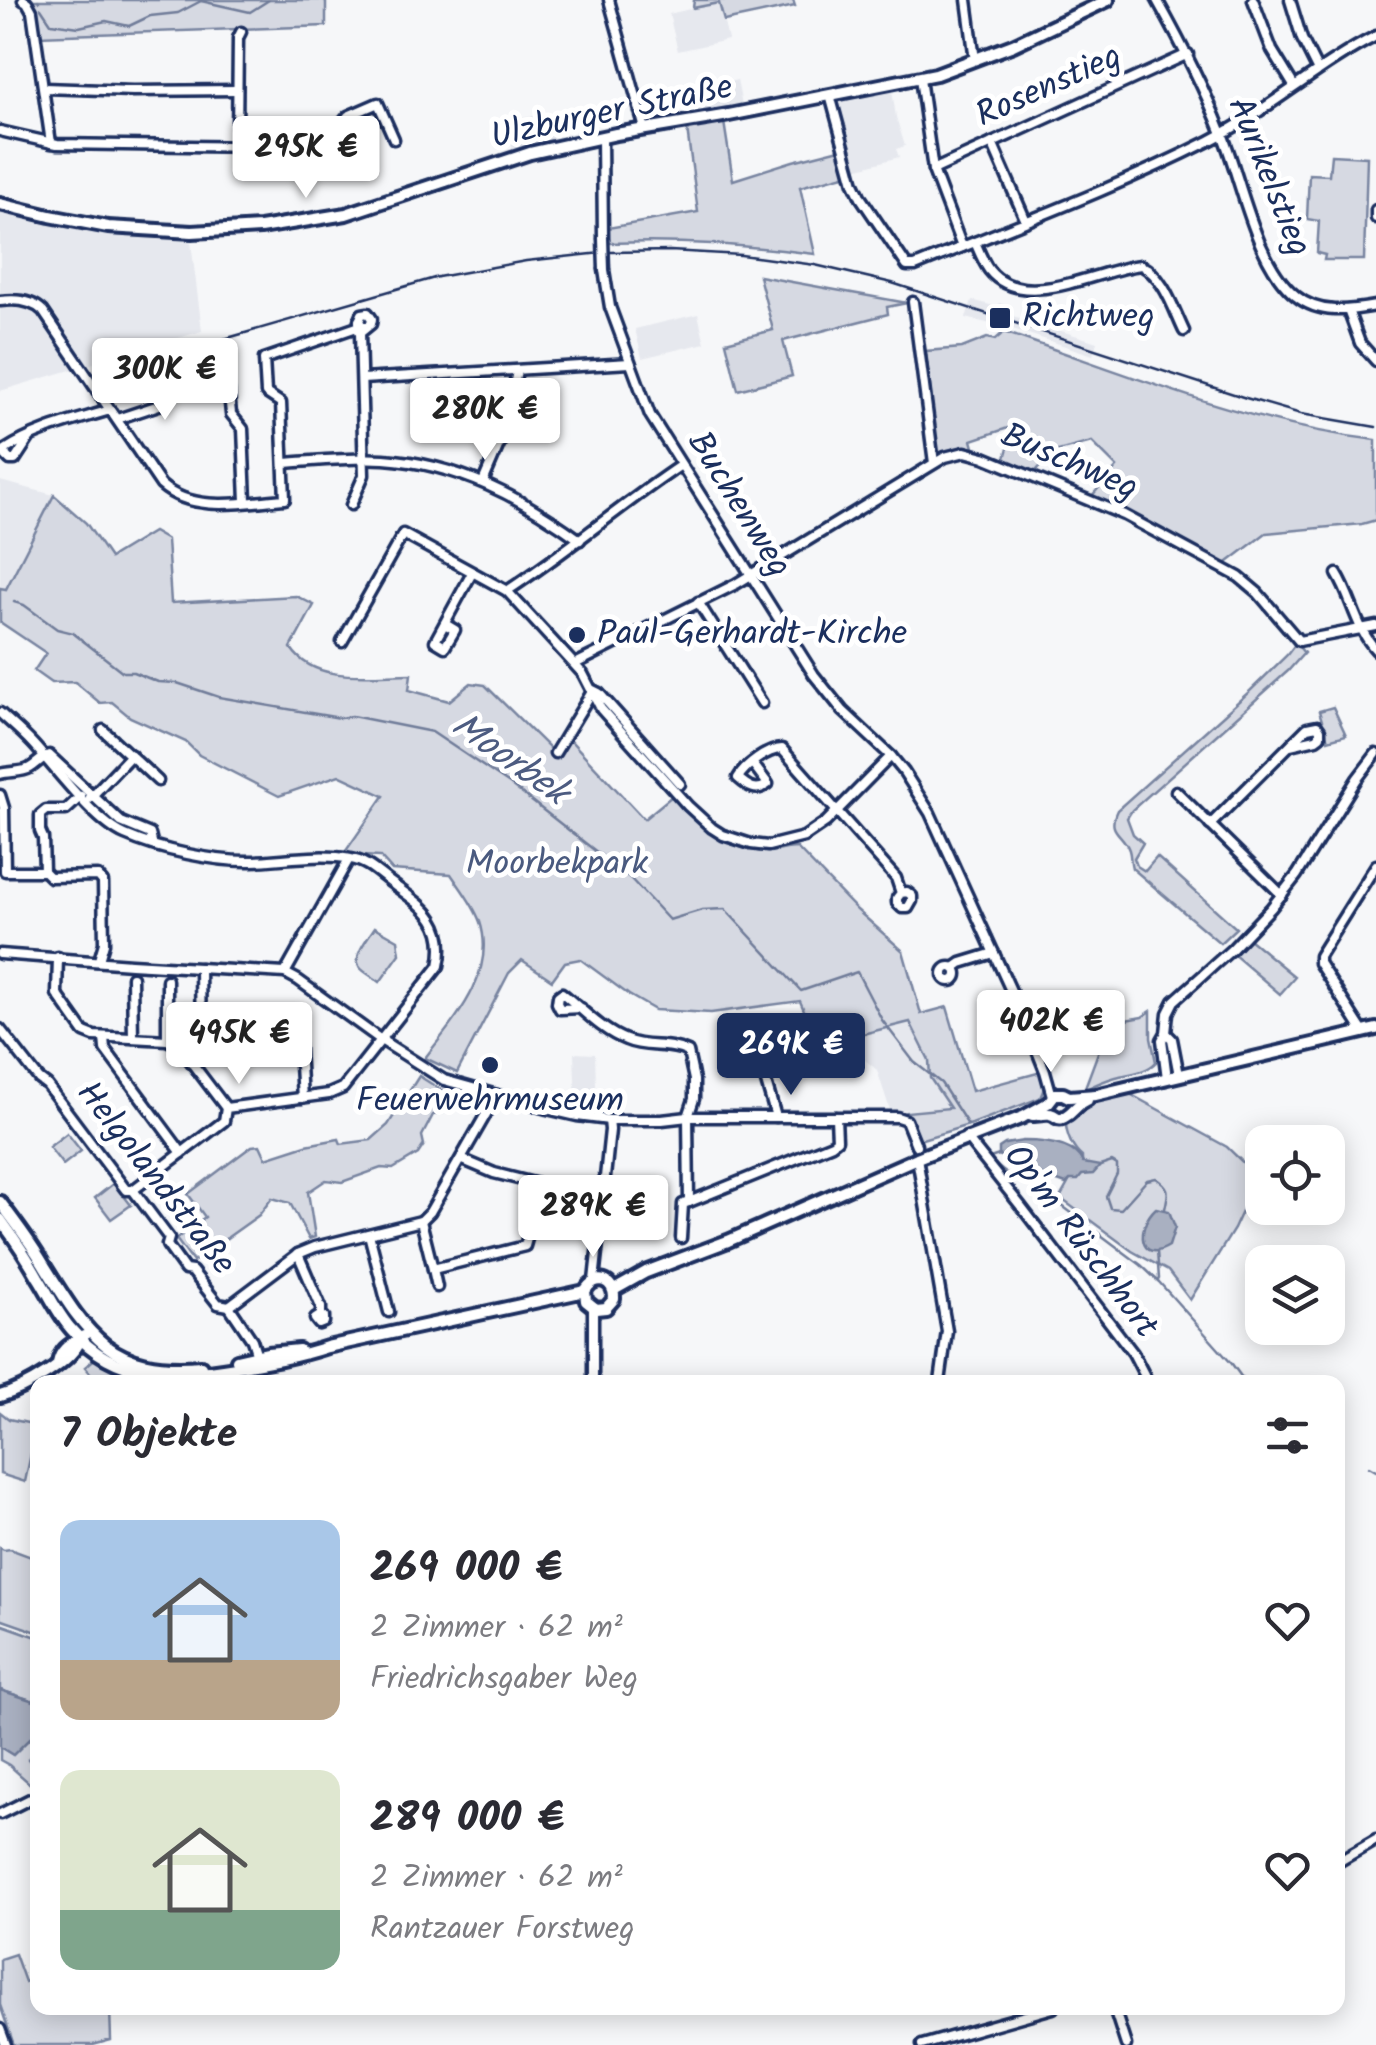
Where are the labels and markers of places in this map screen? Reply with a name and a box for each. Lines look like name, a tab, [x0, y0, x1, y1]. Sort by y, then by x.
pin: 295K €	[225, 116, 387, 201]
place label: Richtweg	[1022, 290, 1155, 346]
marker: Richtweg	[987, 305, 1013, 331]
pin: 300K €	[84, 338, 246, 423]
pin: 280K €	[404, 378, 566, 463]
place label: Paul-Gerhardt-Kirche	[597, 607, 907, 663]
marker: Paul-Gerhardt-Kirche	[566, 624, 588, 646]
pin: 402K €	[970, 990, 1132, 1075]
pin: 495K €	[158, 1002, 320, 1087]
pin: 269K €	[710, 1013, 872, 1098]
marker: Feuerwehrmuseum	[479, 1054, 501, 1076]
place label: Feuerwehrmuseum	[356, 1074, 624, 1130]
pin: 289K €	[512, 1175, 674, 1260]

